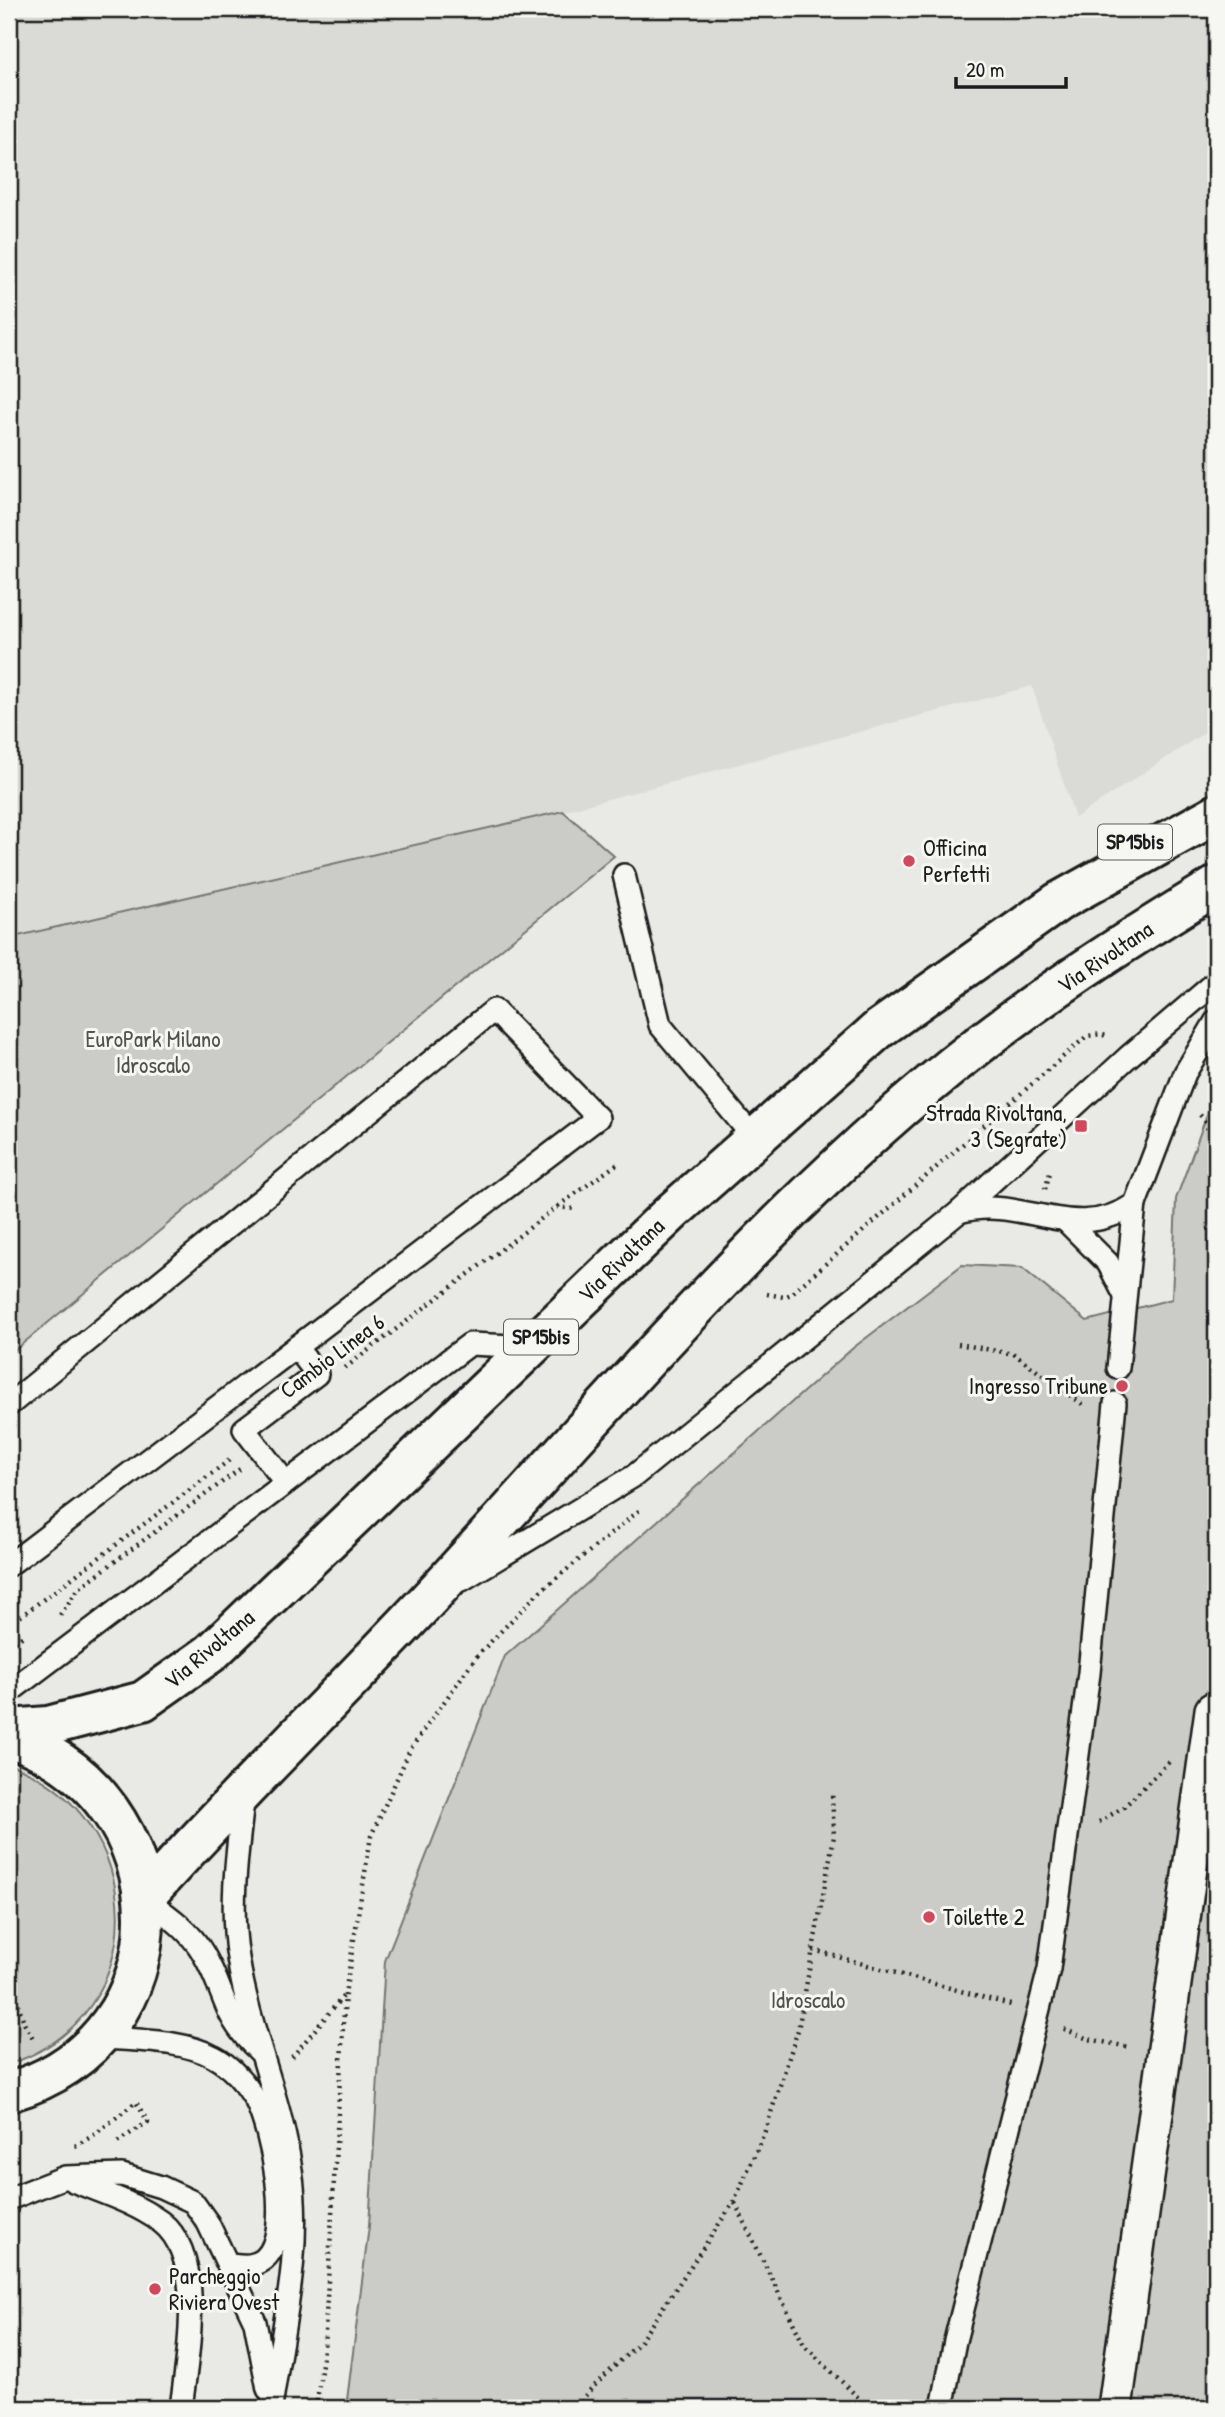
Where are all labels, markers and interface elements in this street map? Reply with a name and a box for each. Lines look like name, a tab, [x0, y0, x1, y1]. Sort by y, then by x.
scale bar	[956, 46, 1066, 90]
text: 20 m	[966, 55, 1004, 84]
road number: SP15bis	[1098, 824, 1172, 860]
place label: Officina Perfetti	[923, 832, 990, 889]
marker: Officina Perfetti	[901, 853, 917, 869]
street label: Via Rivoltana	[1051, 913, 1159, 1000]
park label: EuroPark Milano Idroscalo	[86, 1023, 220, 1080]
place label: Strada Rivoltana, 3 (Segrate)	[926, 1097, 1067, 1154]
marker: Strada Rivoltana, 3 (Segrate)	[1073, 1118, 1089, 1134]
street label: Via Rivoltana	[571, 1211, 671, 1309]
street label: Cambio Linea 6	[273, 1306, 390, 1405]
road number: SP15bis	[504, 1320, 578, 1354]
place label: Ingresso Tribune	[969, 1370, 1108, 1401]
marker: Ingresso Tribune	[1114, 1378, 1130, 1394]
street label: Via Rivoltana	[157, 1602, 260, 1695]
place label: Toilette 2	[943, 1901, 1025, 1932]
marker: Toilette 2	[921, 1909, 937, 1925]
park label: Idroscalo	[771, 1984, 845, 2015]
place label: Parcheggio Riviera Ovest	[169, 2260, 280, 2317]
marker: Parcheggio Riviera Ovest	[147, 2281, 163, 2297]

